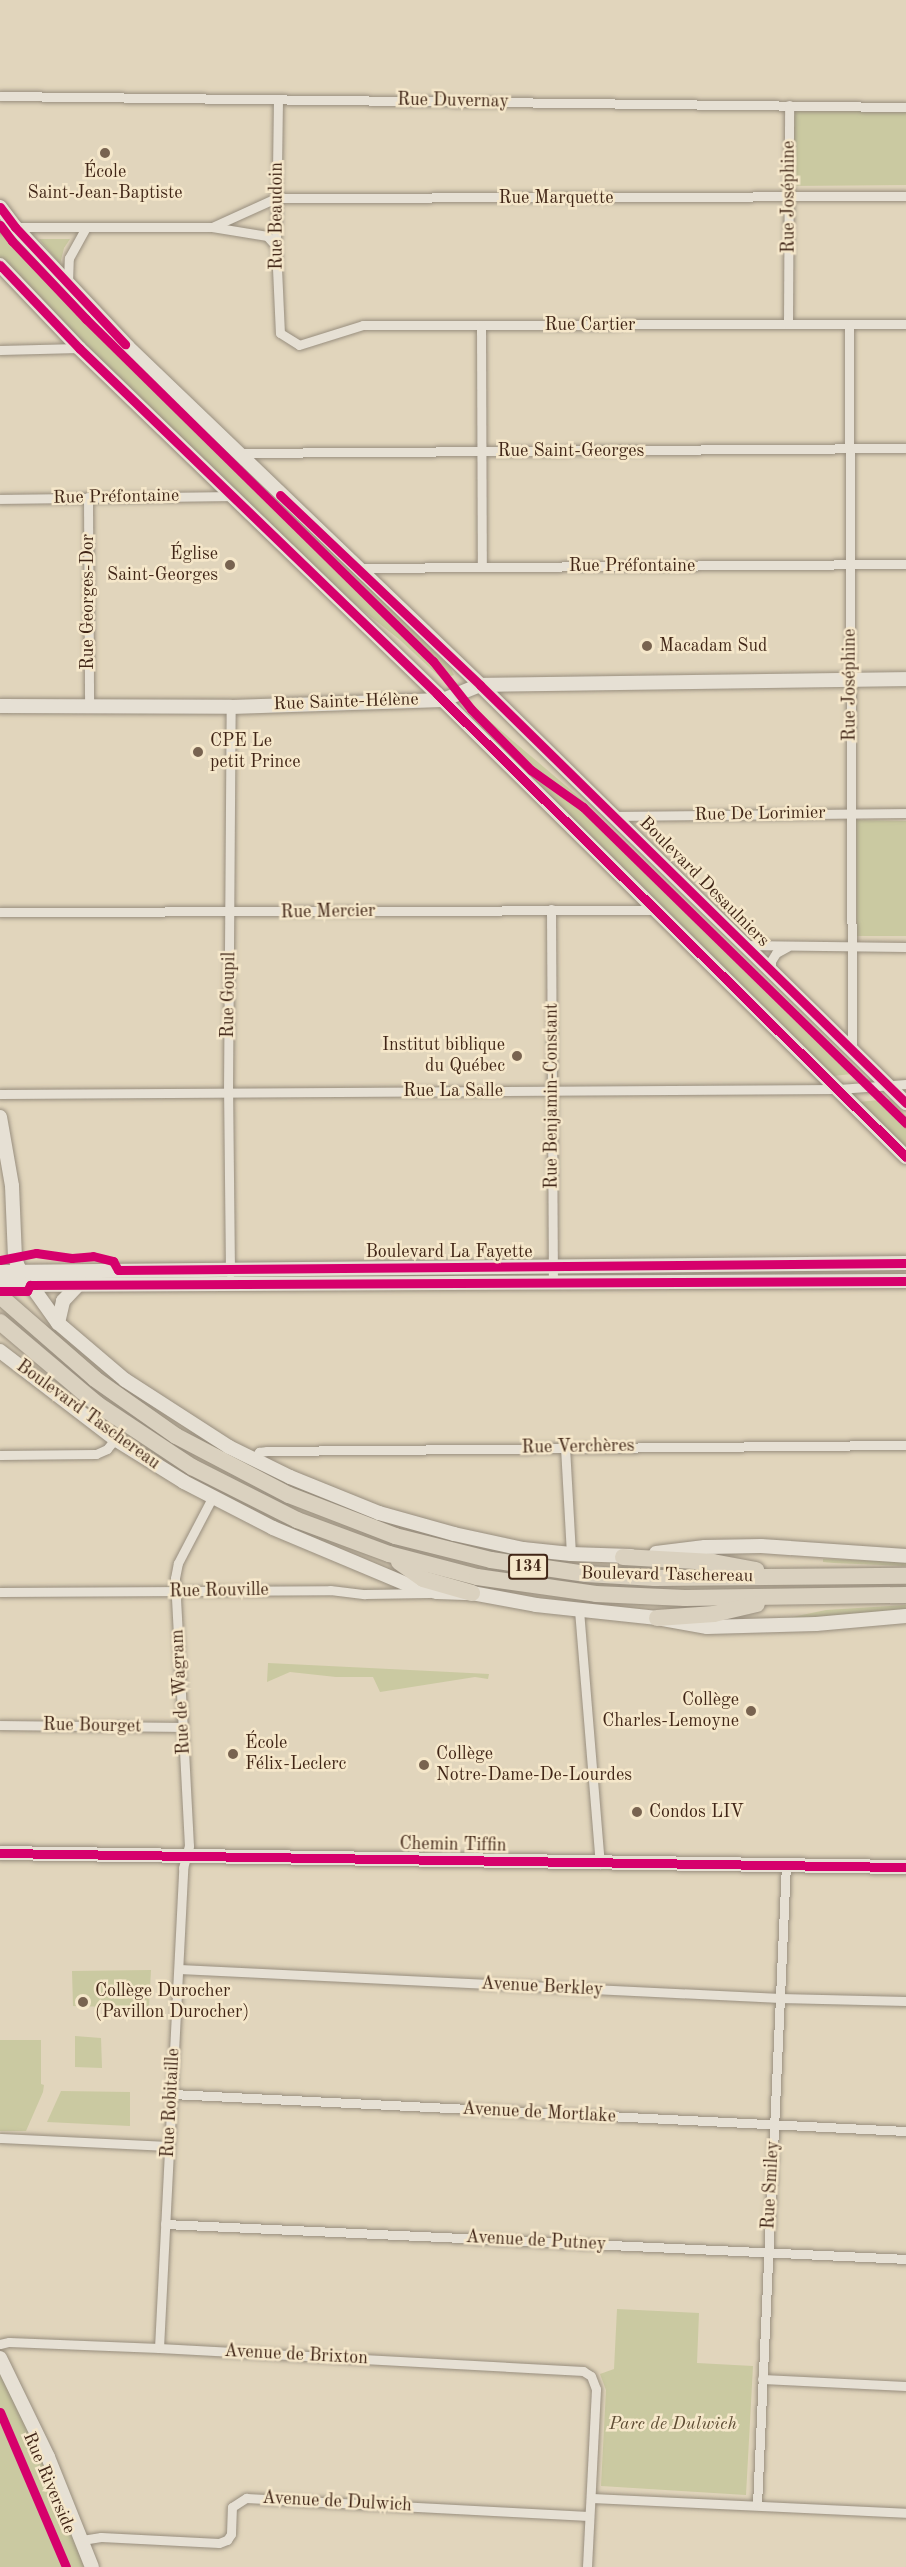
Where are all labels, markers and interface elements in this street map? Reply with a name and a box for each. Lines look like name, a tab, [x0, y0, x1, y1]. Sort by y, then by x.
street label: Rue Duvernay	[397, 89, 509, 113]
street label: Rue Joséphine	[778, 141, 800, 253]
marker: École Saint-Jean-Baptiste	[98, 146, 112, 160]
place label: École Saint-Jean-Baptiste	[27, 162, 183, 204]
street label: Rue Beaudoin	[266, 162, 288, 270]
street label: Rue Marquette	[499, 187, 613, 209]
street label: Rue Cartier	[545, 314, 635, 336]
street label: Rue Saint-Georges	[498, 440, 644, 462]
street label: Rue Préfontaine	[53, 485, 179, 509]
street label: Rue Georges-Dor	[77, 534, 99, 670]
place label: Église Saint-Georges	[107, 544, 218, 586]
street label: Rue Préfontaine	[569, 555, 695, 577]
marker: Église Saint-Georges	[223, 558, 237, 572]
street label: Rue Joséphine	[839, 629, 861, 741]
place label: Macadam Sud	[659, 635, 768, 657]
marker: Macadam Sud	[640, 639, 654, 653]
street label: Rue Sainte-Hélène	[273, 689, 419, 715]
place label: CPE Le petit Prince	[210, 731, 300, 774]
marker: CPE Le petit Prince	[191, 745, 205, 759]
street label: Rue De Lorimier	[694, 802, 826, 826]
street label: Boulevard Desaulniers	[634, 812, 774, 952]
street label: Rue Mercier	[280, 900, 376, 924]
street label: Rue Goupil	[217, 952, 241, 1038]
street label: Rue Benjamin-Constant	[541, 1003, 563, 1189]
place label: Institut biblique du Québec	[382, 1035, 505, 1078]
marker: Institut biblique du Québec	[510, 1049, 524, 1063]
street label: Rue La Salle	[403, 1080, 503, 1102]
street label: Boulevard La Fayette	[365, 1241, 533, 1263]
street label: Boulevard Taschereau	[12, 1356, 164, 1474]
street label: Rue Verchères	[521, 1435, 635, 1459]
road number: 134	[507, 1554, 549, 1580]
street label: Boulevard Taschereau	[581, 1563, 753, 1587]
street label: Rue Rouville	[169, 1579, 269, 1603]
street label: Rue de Wagram	[167, 1629, 195, 1755]
place label: Collège Charles-Lemoyne	[602, 1690, 739, 1732]
marker: Collège Charles-Lemoyne	[744, 1704, 758, 1718]
street label: Rue Bourget	[43, 1714, 141, 1738]
place label: École Félix-Leclerc	[245, 1733, 346, 1776]
place label: Collège Notre-Dame-De-Lourdes	[436, 1744, 632, 1786]
marker: École Félix-Leclerc	[226, 1747, 240, 1761]
marker: Collège Notre-Dame-De-Lourdes	[417, 1758, 431, 1772]
place label: Condos LIV	[649, 1801, 744, 1823]
marker: Condos LIV	[630, 1805, 644, 1819]
street label: Chemin Tiffin	[399, 1833, 507, 1857]
street label: Avenue Berkley	[480, 1973, 604, 2001]
place label: Collège Durocher (Pavillon Durocher)	[95, 1981, 249, 2024]
marker: Collège Durocher (Pavillon Durocher)	[76, 1995, 90, 2009]
street label: Rue Robitaille	[157, 2048, 185, 2158]
street label: Avenue de Mortlake	[462, 2098, 616, 2128]
street label: Rue Smiley	[758, 2140, 784, 2230]
street label: Avenue de Putney	[465, 2227, 607, 2255]
street label: Avenue de Brixton	[224, 2340, 368, 2370]
park label: Parc de Dulwich	[609, 2413, 737, 2435]
street label: Rue Riverside	[18, 2429, 80, 2537]
street label: Avenue de Dulwich	[262, 2487, 412, 2517]

